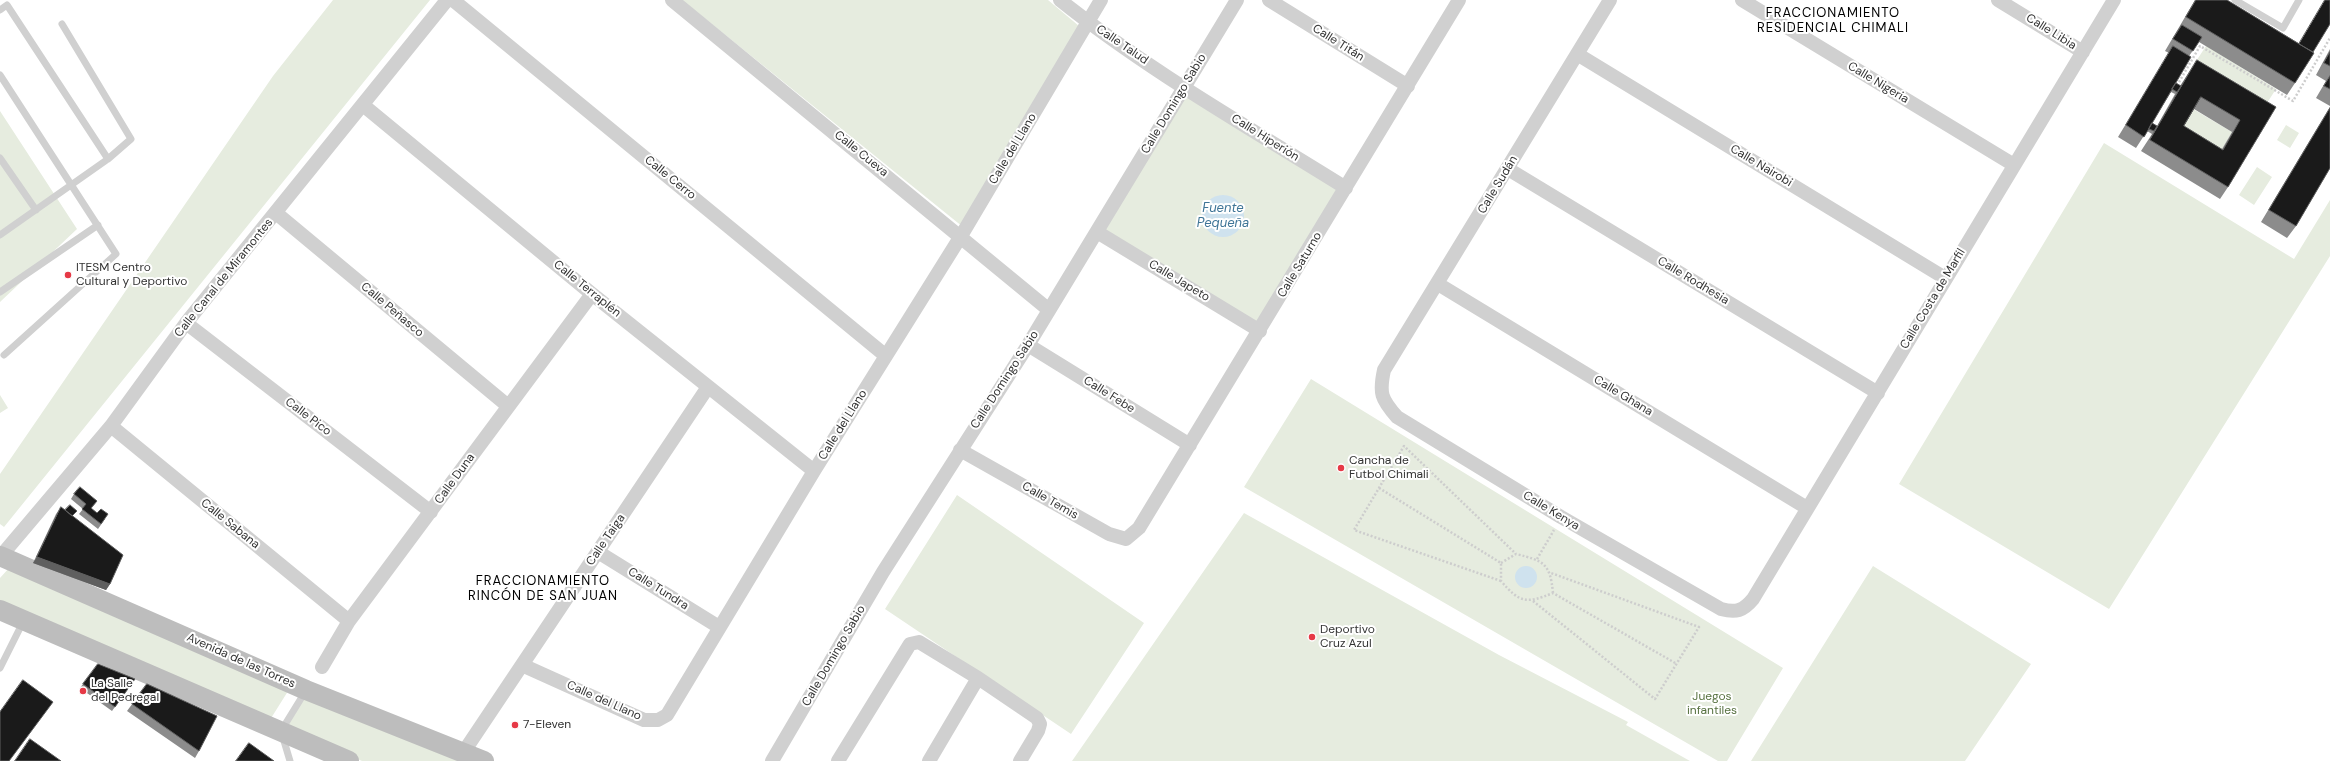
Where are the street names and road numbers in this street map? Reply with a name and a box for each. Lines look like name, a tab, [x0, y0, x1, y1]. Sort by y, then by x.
street label: Calle Libia	[2023, 11, 2079, 53]
street label: Calle Titán	[1309, 21, 1367, 65]
street label: Calle Talud	[1093, 22, 1151, 68]
street label: Calle Domingo Sabio	[1138, 51, 1210, 157]
street label: Calle Nigeria	[1845, 59, 1911, 107]
street label: Calle del Llano	[986, 111, 1040, 187]
street label: Calle Hiperión	[1228, 111, 1302, 165]
street label: Calle Cueva	[831, 128, 891, 180]
street label: Calle Nairobi	[1727, 142, 1795, 190]
street label: Calle Cerro	[642, 153, 698, 203]
street label: Calle Sudán	[1475, 153, 1521, 217]
street label: Calle Canal de Miramontes	[172, 216, 276, 340]
street label: Calle Saturno	[1275, 230, 1325, 300]
street label: Calle Costa de Marfil	[1897, 246, 1969, 352]
street label: Calle Rodhesia	[1655, 254, 1731, 308]
street label: Calle Japeto	[1146, 257, 1212, 305]
street label: Calle Terraplén	[551, 258, 623, 320]
street label: Calle Peñasco	[358, 280, 426, 340]
street label: Calle Domingo Sabio	[968, 328, 1042, 432]
street label: Calle Ghana	[1591, 373, 1655, 419]
street label: Calle Febe	[1081, 374, 1137, 416]
street label: Calle del Llano	[816, 387, 870, 463]
street label: Calle Pico	[282, 395, 334, 439]
street label: Calle Duna	[432, 451, 478, 507]
street label: Calle Temis	[1019, 479, 1081, 523]
street label: Calle Kenya	[1520, 488, 1582, 534]
street label: Calle Sabana	[198, 496, 262, 552]
street label: Calle Taiga	[584, 512, 628, 568]
street label: Calle Tundra	[625, 565, 691, 613]
street label: Calle Domingo Sabio	[799, 603, 869, 709]
street label: Avenida de las Torres	[184, 631, 298, 691]
street label: Calle del Llano	[564, 678, 644, 724]

